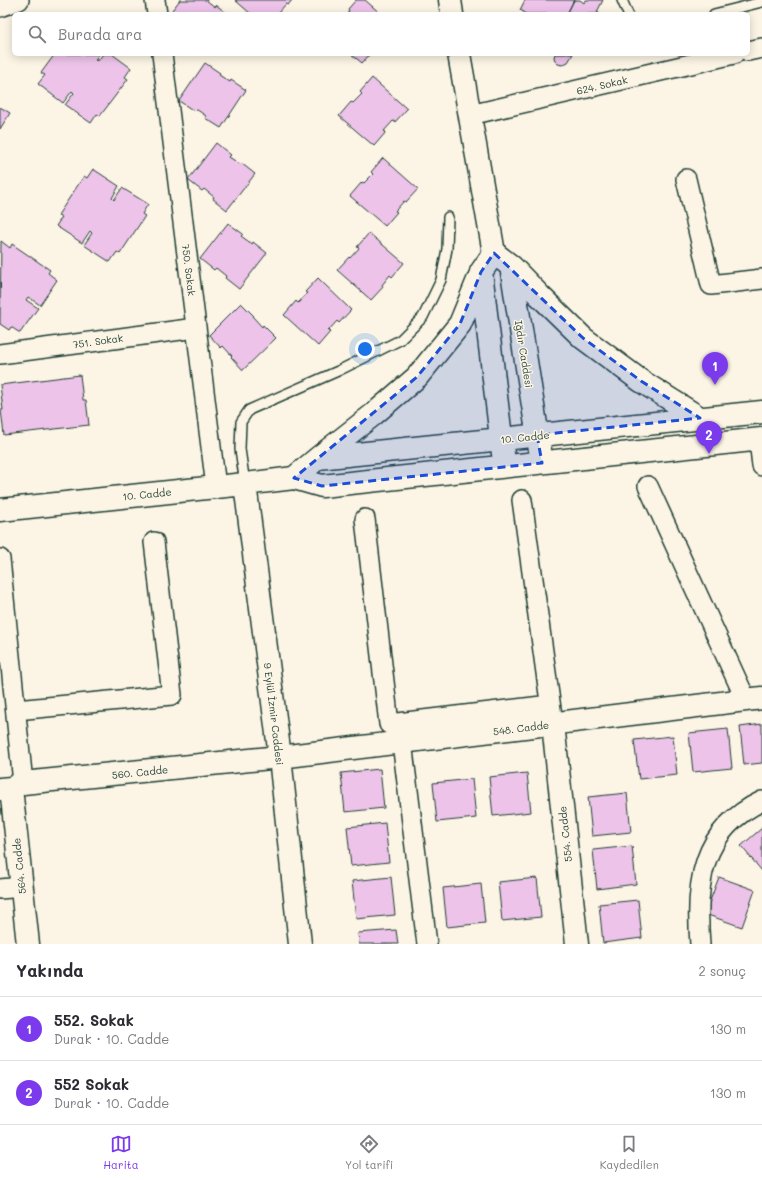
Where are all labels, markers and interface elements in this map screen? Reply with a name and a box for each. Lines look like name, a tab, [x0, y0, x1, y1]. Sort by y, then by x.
search box	[12, 12, 750, 56]
icon: search	[26, 23, 48, 45]
text: Burada ara	[58, 24, 142, 44]
street label: 624. Sokak	[575, 72, 629, 98]
street label: 750. Sokak	[179, 243, 199, 297]
street label: Iğdır Caddesi	[512, 319, 536, 389]
street label: 751. Sokak	[72, 331, 124, 351]
your location	[355, 339, 375, 359]
pin: 1	[702, 352, 728, 385]
pin: 2	[696, 421, 722, 454]
street label: 10. Cadde	[500, 427, 550, 447]
street label: 10. Cadde	[122, 484, 172, 504]
street label: 9 Eylül İzmir Caddesi	[261, 662, 287, 766]
street label: 548. Cadde	[492, 718, 550, 738]
street label: 560. Cadde	[111, 762, 169, 782]
street label: 554. Cadde	[555, 805, 575, 863]
street label: 564. Cadde	[9, 837, 29, 895]
text: Yakında	[16, 959, 84, 981]
text: 2 sonuç	[699, 962, 746, 979]
text: 552. Sokak	[54, 1010, 134, 1030]
text: 1	[26, 1020, 32, 1037]
text: 130 m	[710, 1020, 746, 1037]
text: Durak · 10. Cadde	[54, 1030, 169, 1047]
text: 552 Sokak	[54, 1074, 129, 1094]
text: 2	[25, 1084, 33, 1101]
text: 130 m	[710, 1084, 746, 1101]
text: Durak · 10. Cadde	[54, 1094, 169, 1111]
tab: Harita	[103, 1133, 139, 1172]
tab: Yol tarifi	[345, 1133, 393, 1172]
tab: Kaydedilen	[600, 1133, 659, 1172]

